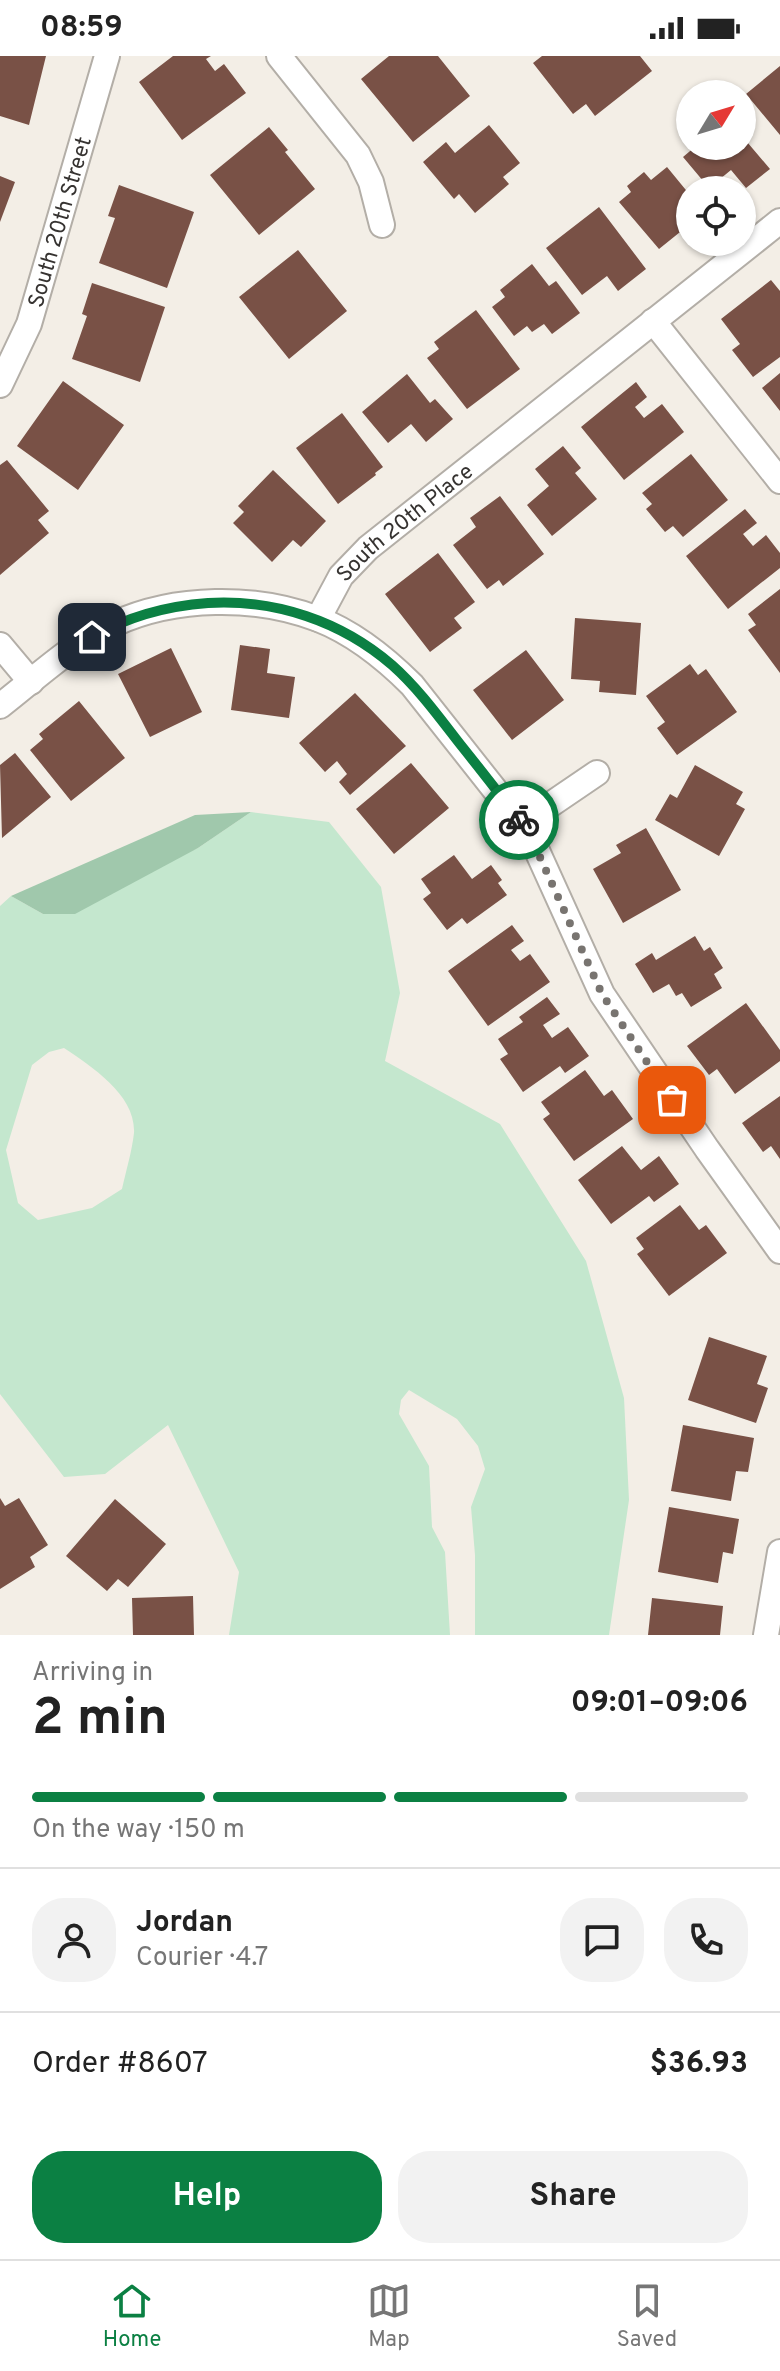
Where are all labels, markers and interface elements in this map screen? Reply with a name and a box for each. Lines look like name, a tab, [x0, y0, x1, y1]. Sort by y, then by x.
text: 08:59	[40, 10, 123, 47]
north arrow	[676, 80, 756, 160]
map controls	[676, 80, 756, 256]
street label: South 20th Street	[24, 134, 99, 311]
button: locate	[676, 176, 756, 256]
street label: South 20th Place	[332, 459, 479, 589]
pin	[58, 603, 126, 671]
icon: home	[70, 615, 114, 659]
courier	[479, 780, 559, 860]
icon: bike	[497, 798, 541, 842]
pin	[638, 1066, 706, 1134]
icon: bag	[650, 1078, 694, 1122]
text: Arriving in	[32, 1657, 153, 1690]
text: 09:01–09:06	[571, 1685, 748, 1722]
text: 2 min	[32, 1687, 168, 1753]
text: On the way · 150 m	[32, 1814, 245, 1847]
button: person	[32, 1898, 116, 1982]
button: chat	[560, 1898, 644, 1982]
button: phone	[664, 1898, 748, 1982]
text: Jordan	[136, 1905, 233, 1942]
text: Courier · 4.7	[136, 1942, 268, 1975]
text: Order #8607	[32, 2046, 208, 2083]
text: $36.93	[650, 2046, 748, 2083]
button: Help	[32, 2151, 382, 2243]
button: Share	[398, 2151, 748, 2243]
tab: Home	[103, 2279, 161, 2354]
tab: Map	[367, 2279, 411, 2354]
tab: Saved	[617, 2279, 677, 2354]

